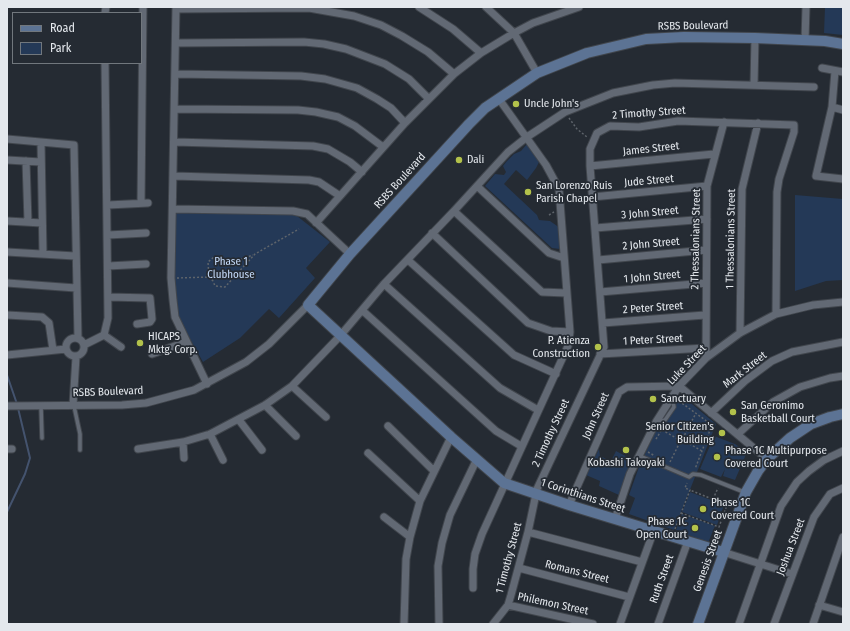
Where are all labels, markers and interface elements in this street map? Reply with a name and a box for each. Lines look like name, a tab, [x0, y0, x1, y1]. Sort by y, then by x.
legend	[12, 12, 142, 64]
street label: RSBS Boulevard	[658, 19, 728, 33]
text: Road	[50, 21, 75, 35]
text: Park	[50, 41, 71, 55]
place label: Uncle John's	[524, 97, 579, 111]
marker: Uncle John's	[511, 99, 521, 109]
street label: 2 Timothy Street	[612, 104, 686, 122]
street label: James Street	[622, 139, 680, 159]
street label: RSBS Boulevard	[371, 150, 429, 212]
place label: Dali	[467, 153, 484, 167]
marker: Dali	[454, 155, 464, 165]
street label: Jude Street	[624, 172, 674, 190]
place label: San Lorenzo Ruis Parish Chapel	[536, 179, 612, 205]
marker: San Lorenzo Ruis Parish Chapel	[523, 187, 533, 197]
street label: 2 Thessalonians Street	[689, 188, 703, 290]
street label: 1 Thessalonians Street	[724, 189, 738, 289]
street label: 3 John Street	[621, 204, 679, 222]
street label: 2 John Street	[622, 235, 680, 253]
park label: Phase 1 Clubhouse	[207, 255, 255, 281]
street label: 1 John Street	[623, 268, 681, 286]
street label: 2 Peter Street	[622, 299, 684, 317]
place label: HICAPS Mktg. Corp.	[148, 330, 198, 356]
street label: 1 Peter Street	[623, 332, 683, 348]
place label: P. Atienza Construction	[533, 334, 590, 360]
marker: HICAPS Mktg. Corp.	[135, 338, 145, 348]
marker: P. Atienza Construction	[593, 342, 603, 352]
street label: Luke Street	[665, 342, 709, 388]
street label: Mark Street	[721, 349, 769, 391]
street label: RSBS Boulevard	[73, 384, 143, 400]
street label: John Street	[580, 390, 612, 442]
place label: Sanctuary	[661, 392, 706, 406]
marker: Sanctuary	[648, 394, 658, 404]
street label: 2 Timothy Street	[530, 397, 572, 469]
place label: San Geronimo Basketball Court	[741, 399, 815, 425]
marker: San Geronimo Basketball Court	[728, 407, 738, 417]
place label: Senior Citizen's Building	[645, 420, 714, 446]
marker: Senior Citizen's Building	[717, 428, 727, 438]
place label: Phase 1C Multipurpose Covered Court	[725, 444, 827, 470]
marker: Kobashi Takoyaki	[621, 445, 631, 455]
marker: Phase 1C Multipurpose Covered Court	[712, 452, 722, 462]
place label: Kobashi Takoyaki	[587, 456, 665, 470]
street label: 1 Corinthians Street	[539, 476, 627, 516]
place label: Phase 1C Covered Court	[711, 496, 774, 522]
marker: Phase 1C Covered Court	[698, 504, 708, 514]
place label: Phase 1C Open Court	[636, 515, 687, 541]
street label: Joshua Street	[774, 517, 808, 577]
street label: 1 Timothy Street	[493, 521, 525, 595]
marker: Phase 1C Open Court	[690, 523, 700, 533]
street label: Genesis Street	[691, 528, 725, 594]
street label: Ruth Street	[647, 553, 677, 605]
street label: Romans Street	[544, 558, 610, 586]
street label: Philemon Street	[516, 590, 590, 618]

